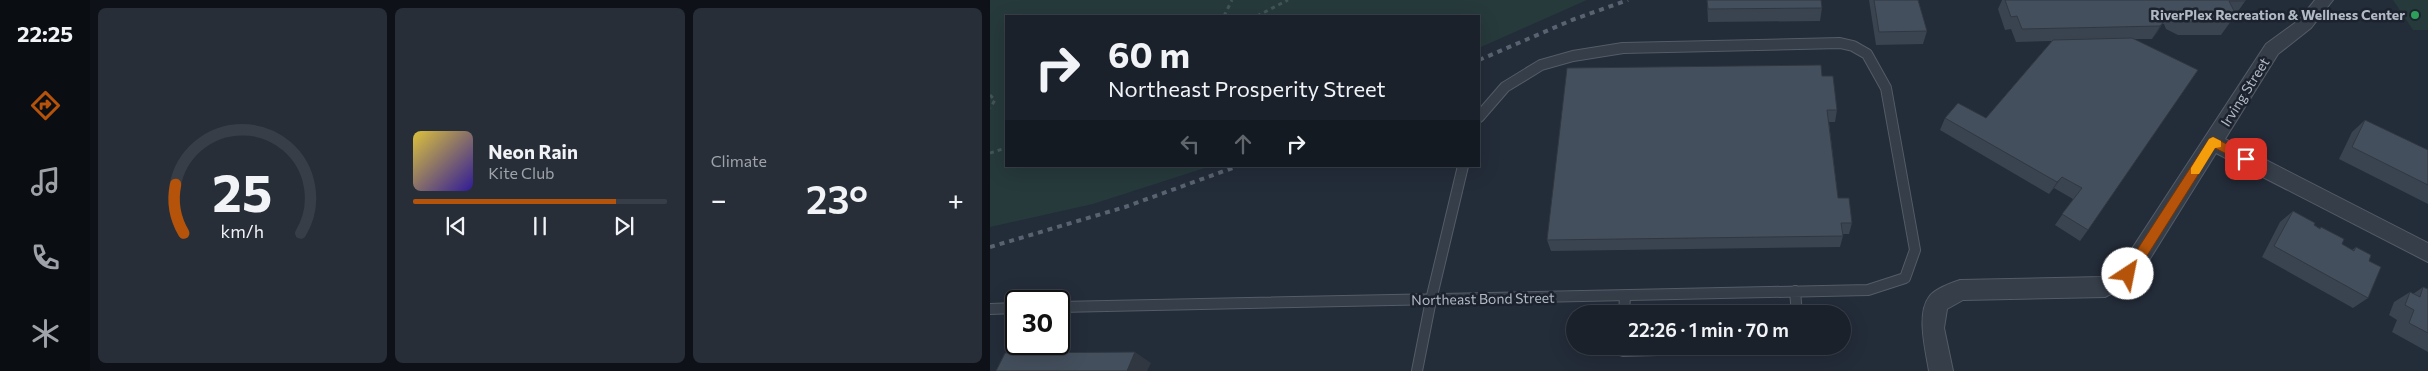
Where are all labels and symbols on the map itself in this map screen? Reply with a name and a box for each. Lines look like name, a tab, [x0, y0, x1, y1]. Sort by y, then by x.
place label: RiverPlex Recreation & Wellness Center	[2150, 6, 2405, 23]
marker: RiverPlex Recreation & Wellness Center	[2409, 9, 2421, 21]
street label: Irving Street	[2217, 54, 2273, 129]
pin	[2225, 138, 2267, 180]
position arrow	[2101, 247, 2153, 299]
street label: Northeast Bond Street	[1411, 289, 1555, 308]
speed limit sign: 30	[1005, 290, 1070, 355]

